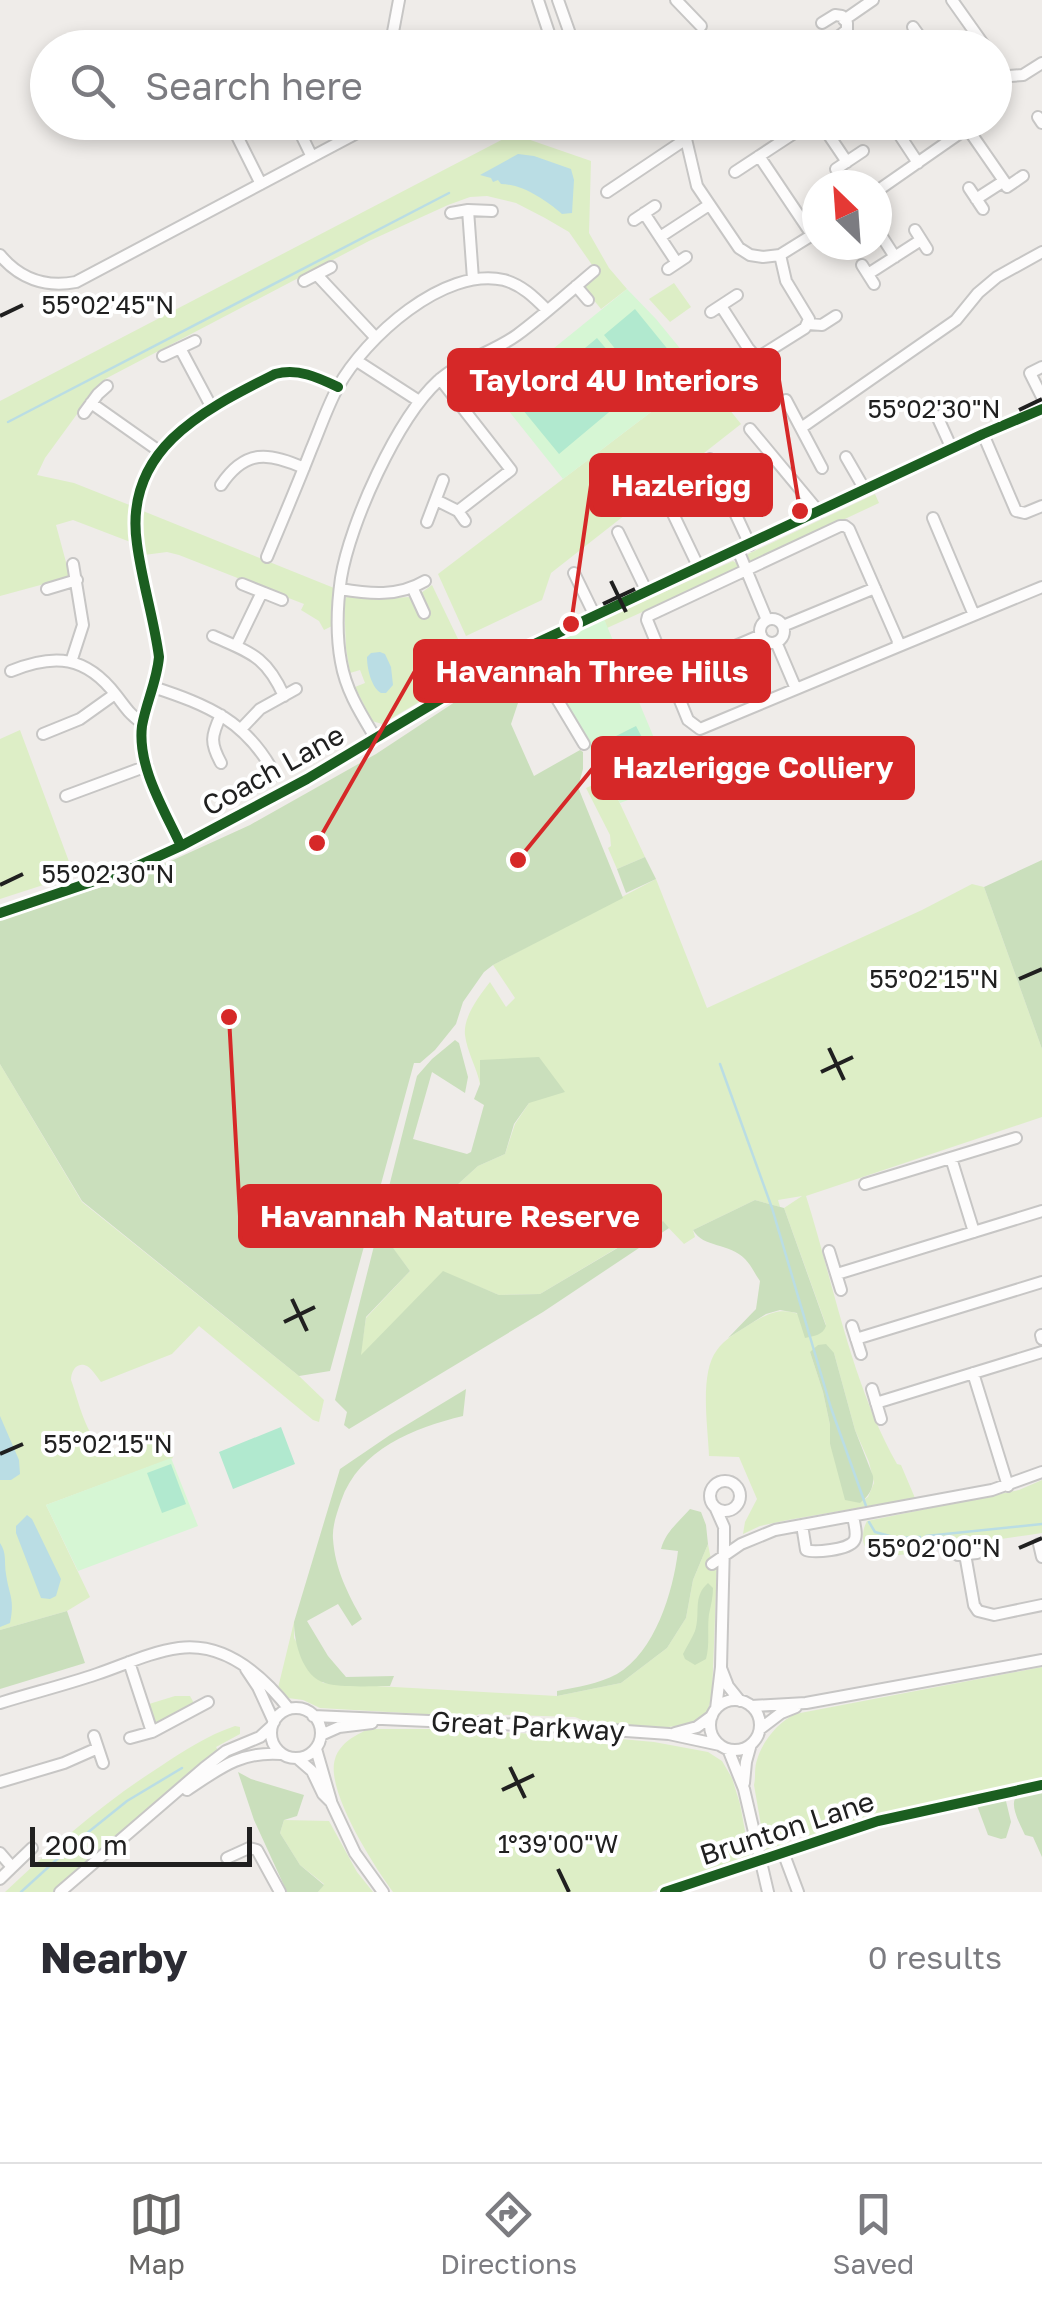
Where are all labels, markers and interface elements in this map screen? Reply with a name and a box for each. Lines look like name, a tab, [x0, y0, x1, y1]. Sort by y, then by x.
search box	[30, 30, 1012, 140]
icon: search	[65, 58, 120, 113]
text: Search here	[145, 63, 363, 108]
north arrow	[802, 170, 892, 260]
text: 55°02'45"N	[42, 289, 174, 320]
callout: Taylord 4U Interiors	[449, 350, 779, 410]
text: Taylord 4U Interiors	[469, 362, 759, 398]
text: 55°02'30"N	[867, 393, 1001, 424]
callout: Hazlerigg	[591, 455, 771, 515]
text: Hazlerigg	[611, 467, 751, 503]
callout: Havannah Three Hills	[415, 641, 769, 701]
text: Havannah Three Hills	[435, 653, 749, 689]
street label: Coach Lane	[196, 717, 349, 822]
callout: Hazlerigge Colliery	[593, 738, 913, 798]
text: Hazlerigge Colliery	[613, 749, 893, 785]
text: 55°02'30"N	[41, 858, 175, 889]
text: 55°02'15"N	[869, 963, 999, 994]
callout: Havannah Nature Reserve	[240, 1186, 660, 1246]
text: Havannah Nature Reserve	[260, 1198, 640, 1234]
text: 55°02'15"N	[43, 1428, 173, 1459]
text: 55°02'00"N	[867, 1532, 1001, 1563]
street label: Great Parkway	[430, 1704, 626, 1747]
street label: Brunton Lane	[696, 1784, 878, 1871]
scale bar	[30, 1822, 252, 1866]
text: 200 m	[45, 1828, 128, 1861]
text: 1°39'00"W	[498, 1828, 618, 1859]
text: Nearby	[40, 1932, 188, 1982]
text: 0 results	[868, 1938, 1002, 1976]
tab: Map	[128, 2187, 185, 2280]
tab: Directions	[440, 2187, 577, 2280]
tab: Saved	[832, 2187, 914, 2280]

